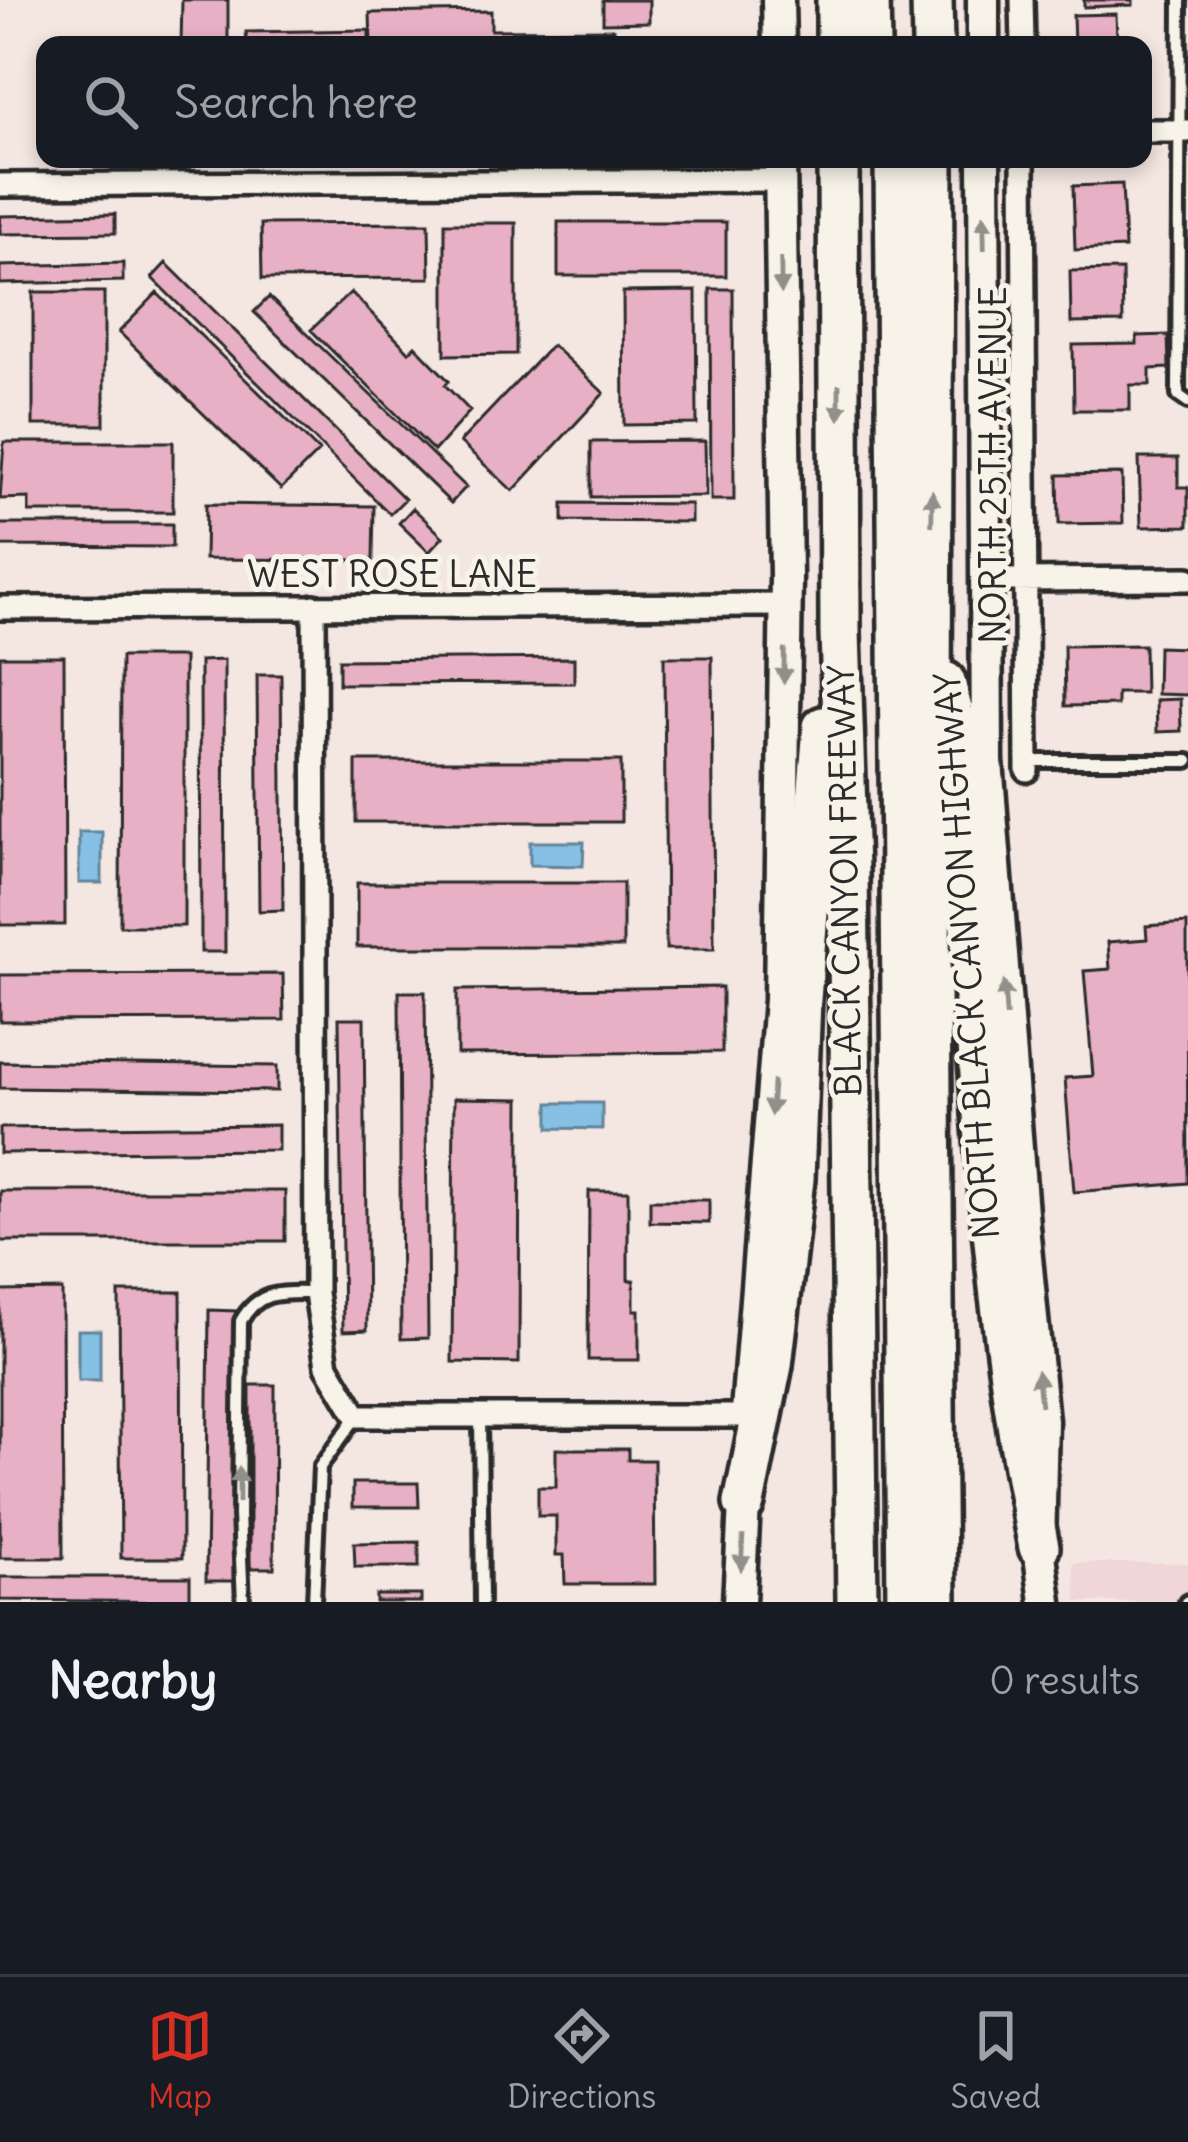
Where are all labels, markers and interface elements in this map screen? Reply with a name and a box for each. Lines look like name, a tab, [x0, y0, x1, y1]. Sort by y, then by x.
search box	[36, 36, 1152, 168]
icon: search	[78, 69, 144, 135]
text: Search here	[174, 74, 418, 130]
one-way arrow	[974, 212, 994, 250]
one-way arrow	[772, 258, 791, 296]
street label: NORTH 25TH AVENUE	[971, 286, 1016, 644]
one-way arrow	[829, 384, 849, 422]
one-way arrow	[923, 488, 942, 526]
street label: WEST ROSE LANE	[247, 552, 537, 597]
one-way arrow	[774, 648, 794, 686]
street label: BLACK CANYON FREEWAY	[819, 665, 871, 1097]
street label: NORTH BLACK CANYON HIGHWAY	[925, 671, 1009, 1241]
one-way arrow	[995, 980, 1014, 1017]
one-way arrow	[763, 1080, 782, 1117]
one-way arrow	[1029, 1369, 1048, 1406]
one-way arrow	[229, 1465, 249, 1503]
one-way arrow	[732, 1535, 751, 1572]
text: Nearby	[48, 1648, 217, 1712]
text: 0 results	[989, 1656, 1140, 1705]
tab: Map	[147, 2003, 213, 2117]
tab: Directions	[507, 2003, 656, 2117]
tab: Saved	[951, 2003, 1041, 2117]

